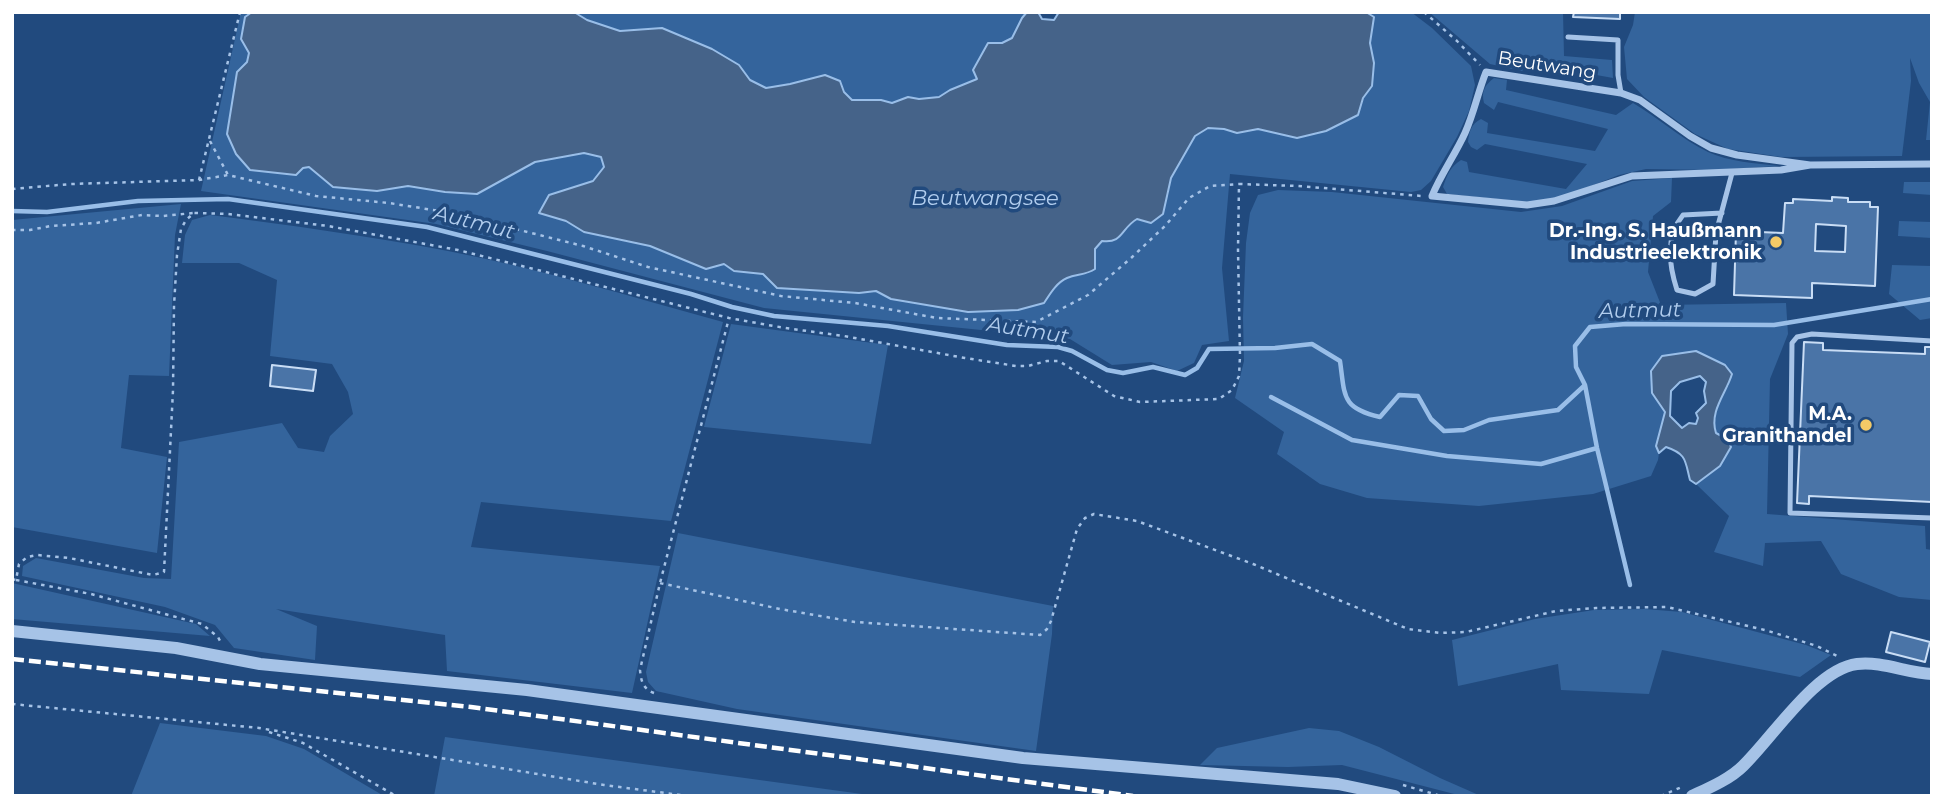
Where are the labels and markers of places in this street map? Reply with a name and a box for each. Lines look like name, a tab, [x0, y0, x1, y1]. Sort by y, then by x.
place label: Dr.-Ing. S. Haußmann Industrieelektronik	[1549, 220, 1762, 264]
marker: Dr.-Ing. S. Haußmann Industrieelektronik	[1768, 234, 1784, 250]
place label: M.A. Granithandel	[1722, 403, 1852, 447]
marker: M.A. Granithandel	[1858, 417, 1874, 433]

